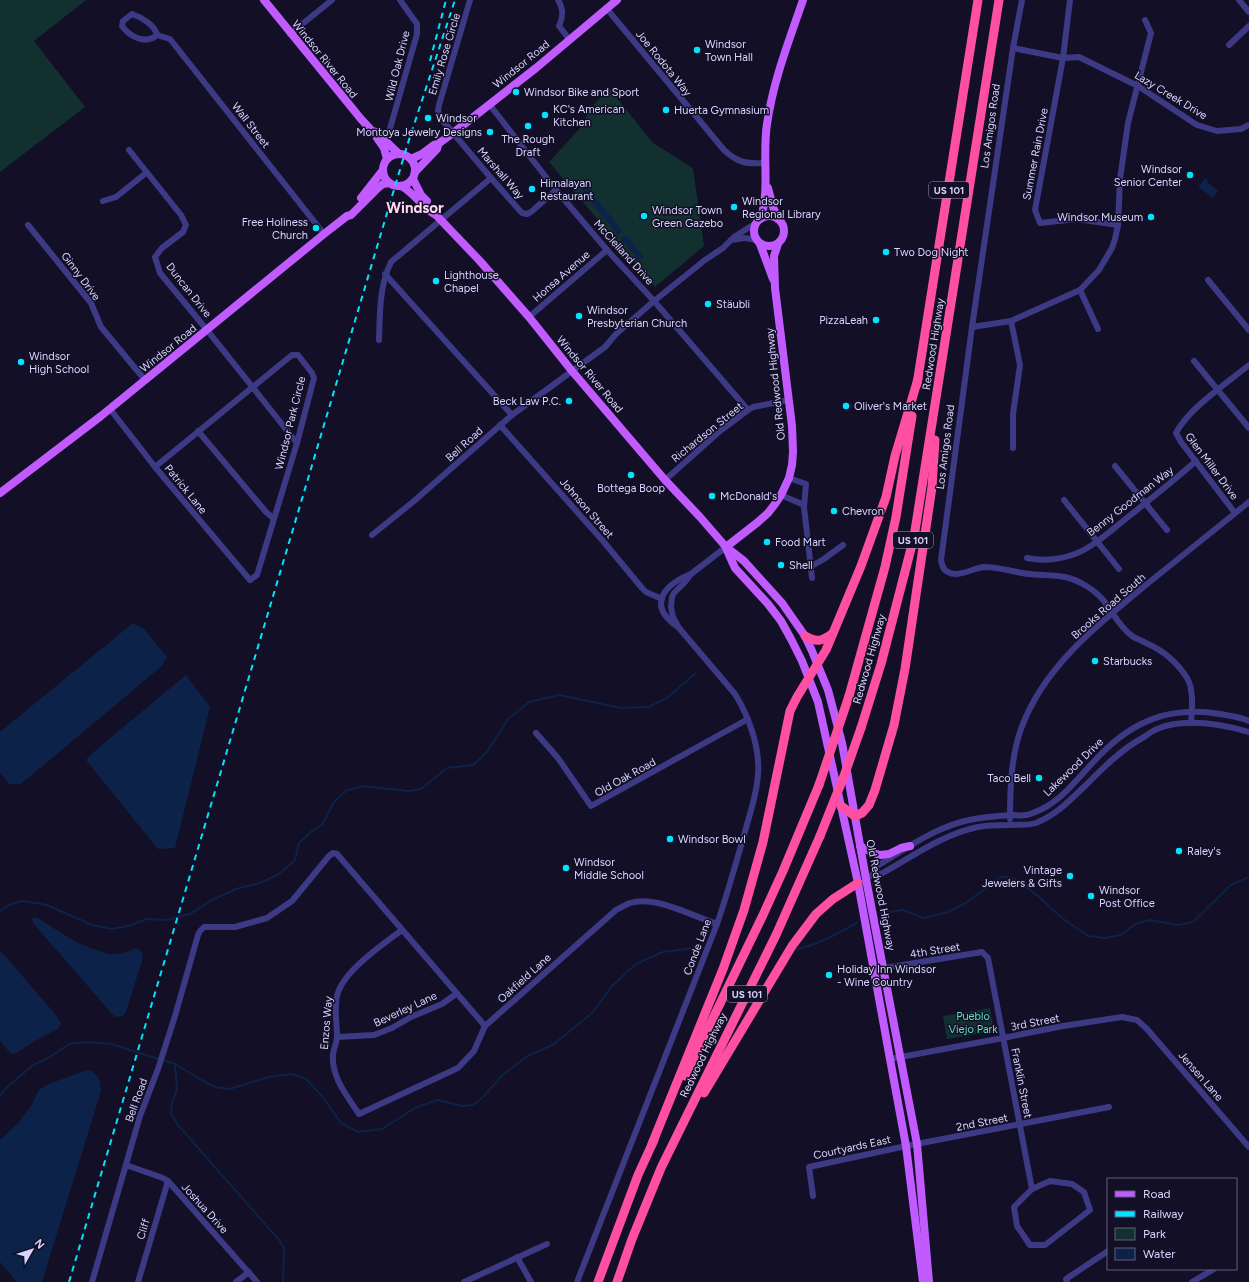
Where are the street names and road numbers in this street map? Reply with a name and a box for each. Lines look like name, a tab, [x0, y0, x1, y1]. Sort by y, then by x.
street label: Emily Rose Circle	[426, 12, 463, 97]
street label: Windsor River Road	[289, 18, 360, 101]
street label: Joe Rodota Way	[633, 28, 694, 99]
street label: Wild Oak Drive	[382, 29, 413, 103]
street label: Windsor Road	[490, 38, 552, 91]
street label: Lazy Creek Drive	[1132, 69, 1209, 122]
street label: Los Amigos Road	[978, 83, 1003, 169]
street label: Wall Street	[229, 100, 272, 151]
street label: Summer Rain Drive	[1020, 107, 1051, 201]
street label: Marshall Way	[475, 145, 527, 202]
road number: US 101	[929, 182, 969, 198]
street label: McClelland Drive	[591, 217, 656, 287]
street label: Honsa Avenue	[530, 248, 593, 305]
street label: Ginny Drive	[58, 250, 103, 303]
street label: Duncan Drive	[163, 260, 214, 320]
street label: Redwood Highway	[920, 297, 947, 391]
street label: Windsor Road	[137, 322, 199, 375]
street label: Old Redwood Highway	[763, 327, 788, 441]
street label: Windsor River Road	[554, 333, 626, 415]
street label: Windsor Park Circle	[273, 375, 308, 471]
street label: Richardson Street	[669, 399, 746, 465]
street label: Los Amigos Road	[934, 404, 957, 490]
street label: Bell Road	[443, 424, 486, 464]
street label: Glen Miller Drive	[1182, 430, 1241, 502]
street label: Patrick Lane	[162, 462, 209, 517]
street label: Benny Goodman Way	[1084, 463, 1176, 539]
street label: Johnson Street	[557, 476, 616, 541]
road number: US 101	[893, 532, 933, 548]
street label: Brooks Road South	[1069, 571, 1148, 642]
street label: Redwood Highway	[850, 613, 889, 706]
street label: Lakewood Drive	[1041, 736, 1106, 799]
street label: Old Oak Road	[593, 755, 658, 800]
street label: Old Redwood Highway	[863, 838, 898, 952]
street label: Conde Lane	[681, 917, 714, 977]
street label: 4th Street	[909, 940, 961, 961]
street label: Oakfield Lane	[495, 951, 554, 1006]
road number: US 101	[727, 986, 767, 1002]
street label: Beverley Lane	[372, 989, 439, 1030]
street label: Enzos Way	[318, 996, 335, 1050]
street label: Redwood Highway	[677, 1010, 730, 1100]
street label: 3rd Street	[1009, 1011, 1061, 1034]
street label: Franklin Street	[1008, 1047, 1035, 1119]
street label: Jensen Lane	[1176, 1049, 1226, 1104]
street label: Bell Road	[123, 1077, 150, 1124]
street label: 2nd Street	[955, 1111, 1009, 1134]
street label: Courtyards East	[812, 1133, 892, 1162]
street label: Joshua Drive	[179, 1180, 231, 1236]
street label: Cliff	[134, 1216, 153, 1241]

